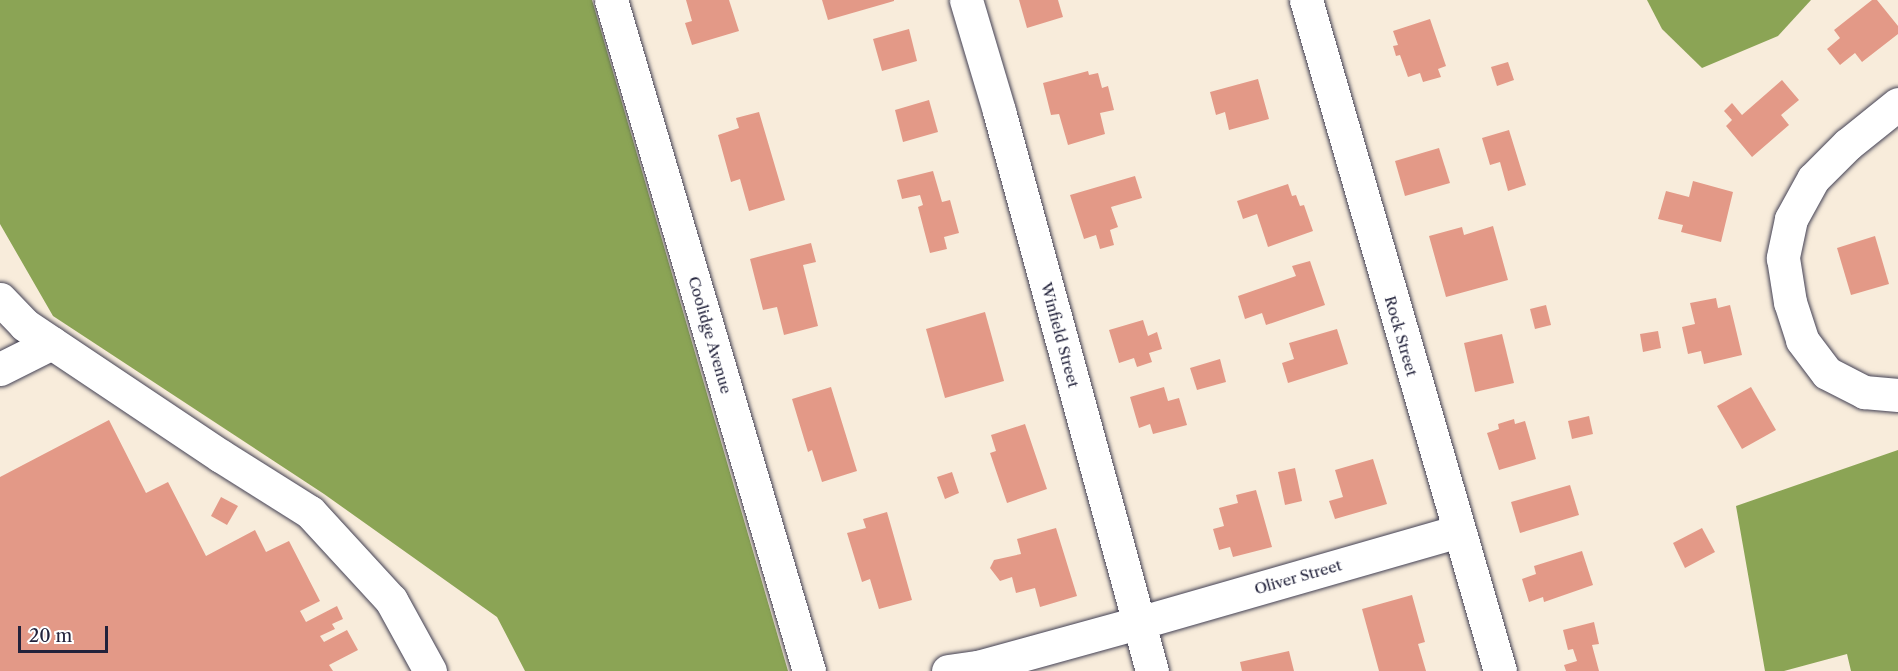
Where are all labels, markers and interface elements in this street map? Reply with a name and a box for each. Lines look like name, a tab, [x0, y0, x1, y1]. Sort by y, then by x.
street label: Coolidge Avenue	[685, 274, 735, 396]
street label: Winfield Street	[1037, 280, 1083, 390]
street label: Rock Street	[1381, 294, 1421, 378]
street label: Oliver Street	[1252, 556, 1344, 598]
scale bar	[21, 614, 111, 652]
text: 20 m	[29, 625, 72, 647]

